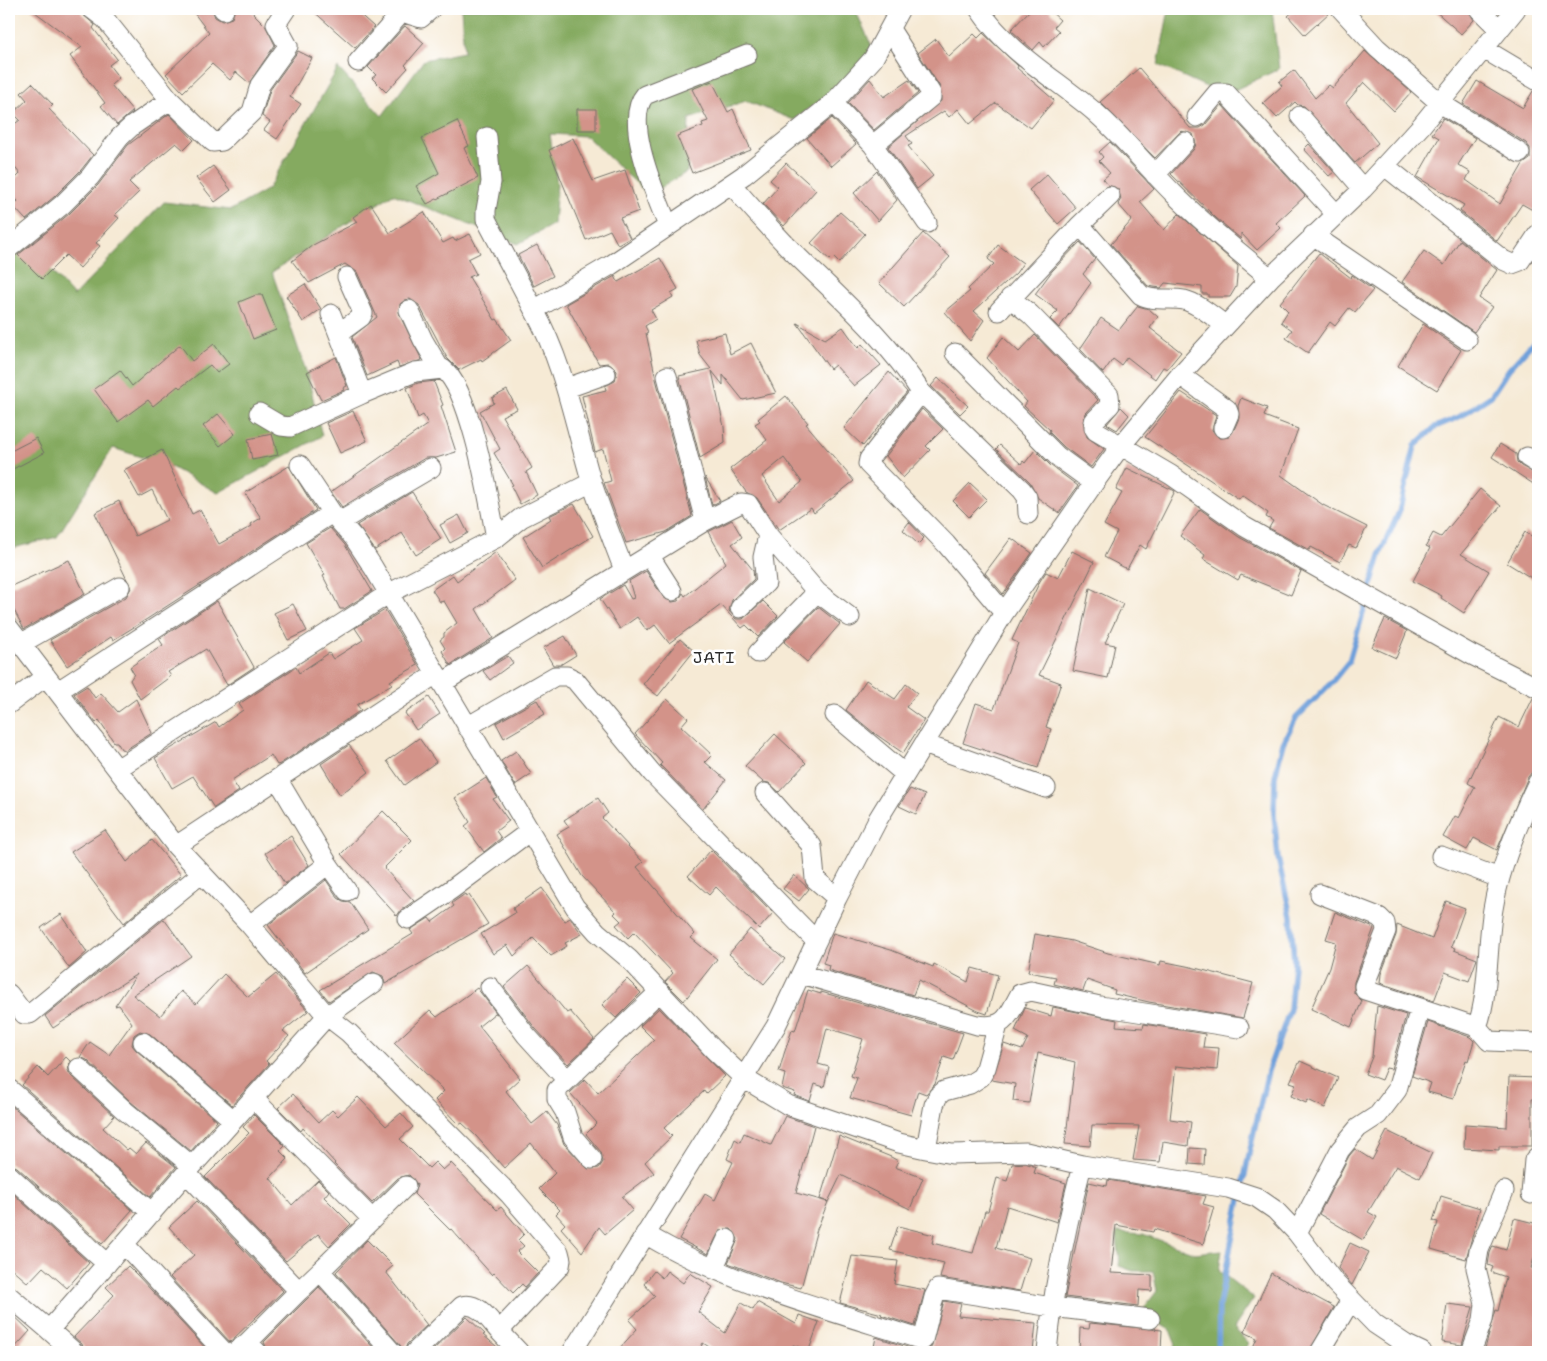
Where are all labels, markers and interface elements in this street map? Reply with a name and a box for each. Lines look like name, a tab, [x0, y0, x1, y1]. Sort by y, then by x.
district label: JATI	[693, 647, 735, 668]

